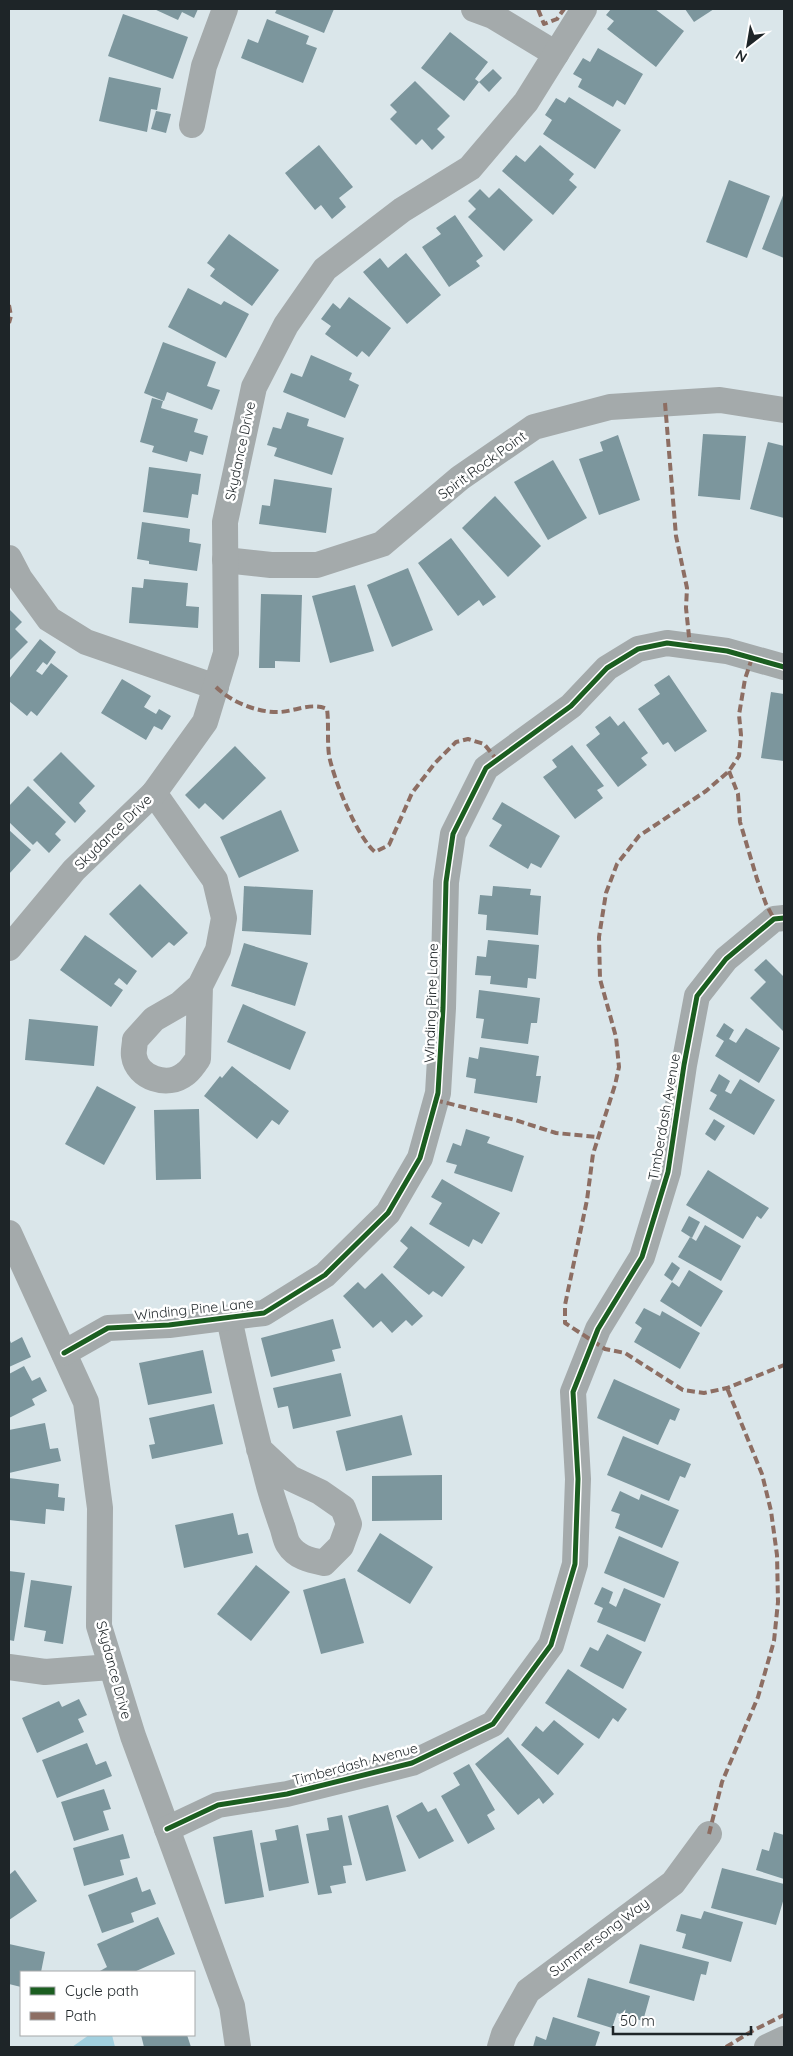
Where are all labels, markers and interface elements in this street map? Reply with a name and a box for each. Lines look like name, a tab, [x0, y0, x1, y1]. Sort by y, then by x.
north arrow	[723, 20, 773, 70]
text: N	[732, 46, 750, 67]
street label: Skydance Drive	[221, 400, 259, 502]
street label: Spirit Rock Point	[434, 427, 530, 503]
street label: Skydance Drive	[70, 790, 156, 874]
street label: Winding Pine Lane	[420, 943, 442, 1063]
street label: Timberdash Avenue	[644, 1052, 684, 1182]
street label: Winding Pine Lane	[133, 1294, 255, 1324]
street label: Skydance Drive	[92, 1619, 136, 1721]
street label: Timberdash Avenue	[290, 1739, 420, 1789]
street label: Summersong Way	[546, 1894, 652, 1980]
legend	[20, 1971, 195, 2036]
text: Cycle path	[65, 1981, 139, 2000]
scale bar	[613, 2004, 750, 2036]
text: Path	[65, 2006, 97, 2025]
text: 50 m	[620, 2011, 655, 2030]

